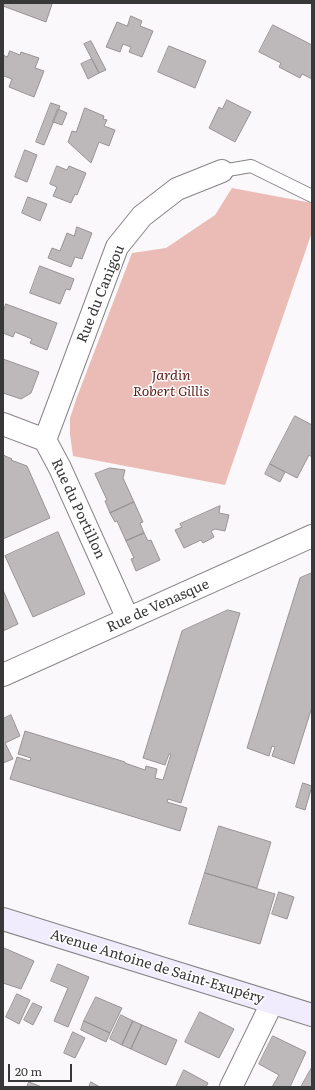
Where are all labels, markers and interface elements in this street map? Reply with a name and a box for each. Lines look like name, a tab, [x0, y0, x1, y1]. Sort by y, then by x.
street label: Rue du Canigou	[74, 243, 128, 345]
park label: Jardin Robert Gillis	[133, 368, 209, 400]
street label: Rue du Portillon	[47, 456, 109, 562]
street label: Rue de Venasque	[104, 576, 212, 636]
street label: Avenue Antoine de Saint-Exupéry	[48, 926, 266, 1008]
scale bar	[10, 1056, 74, 1082]
text: 20 m	[15, 1062, 42, 1080]

